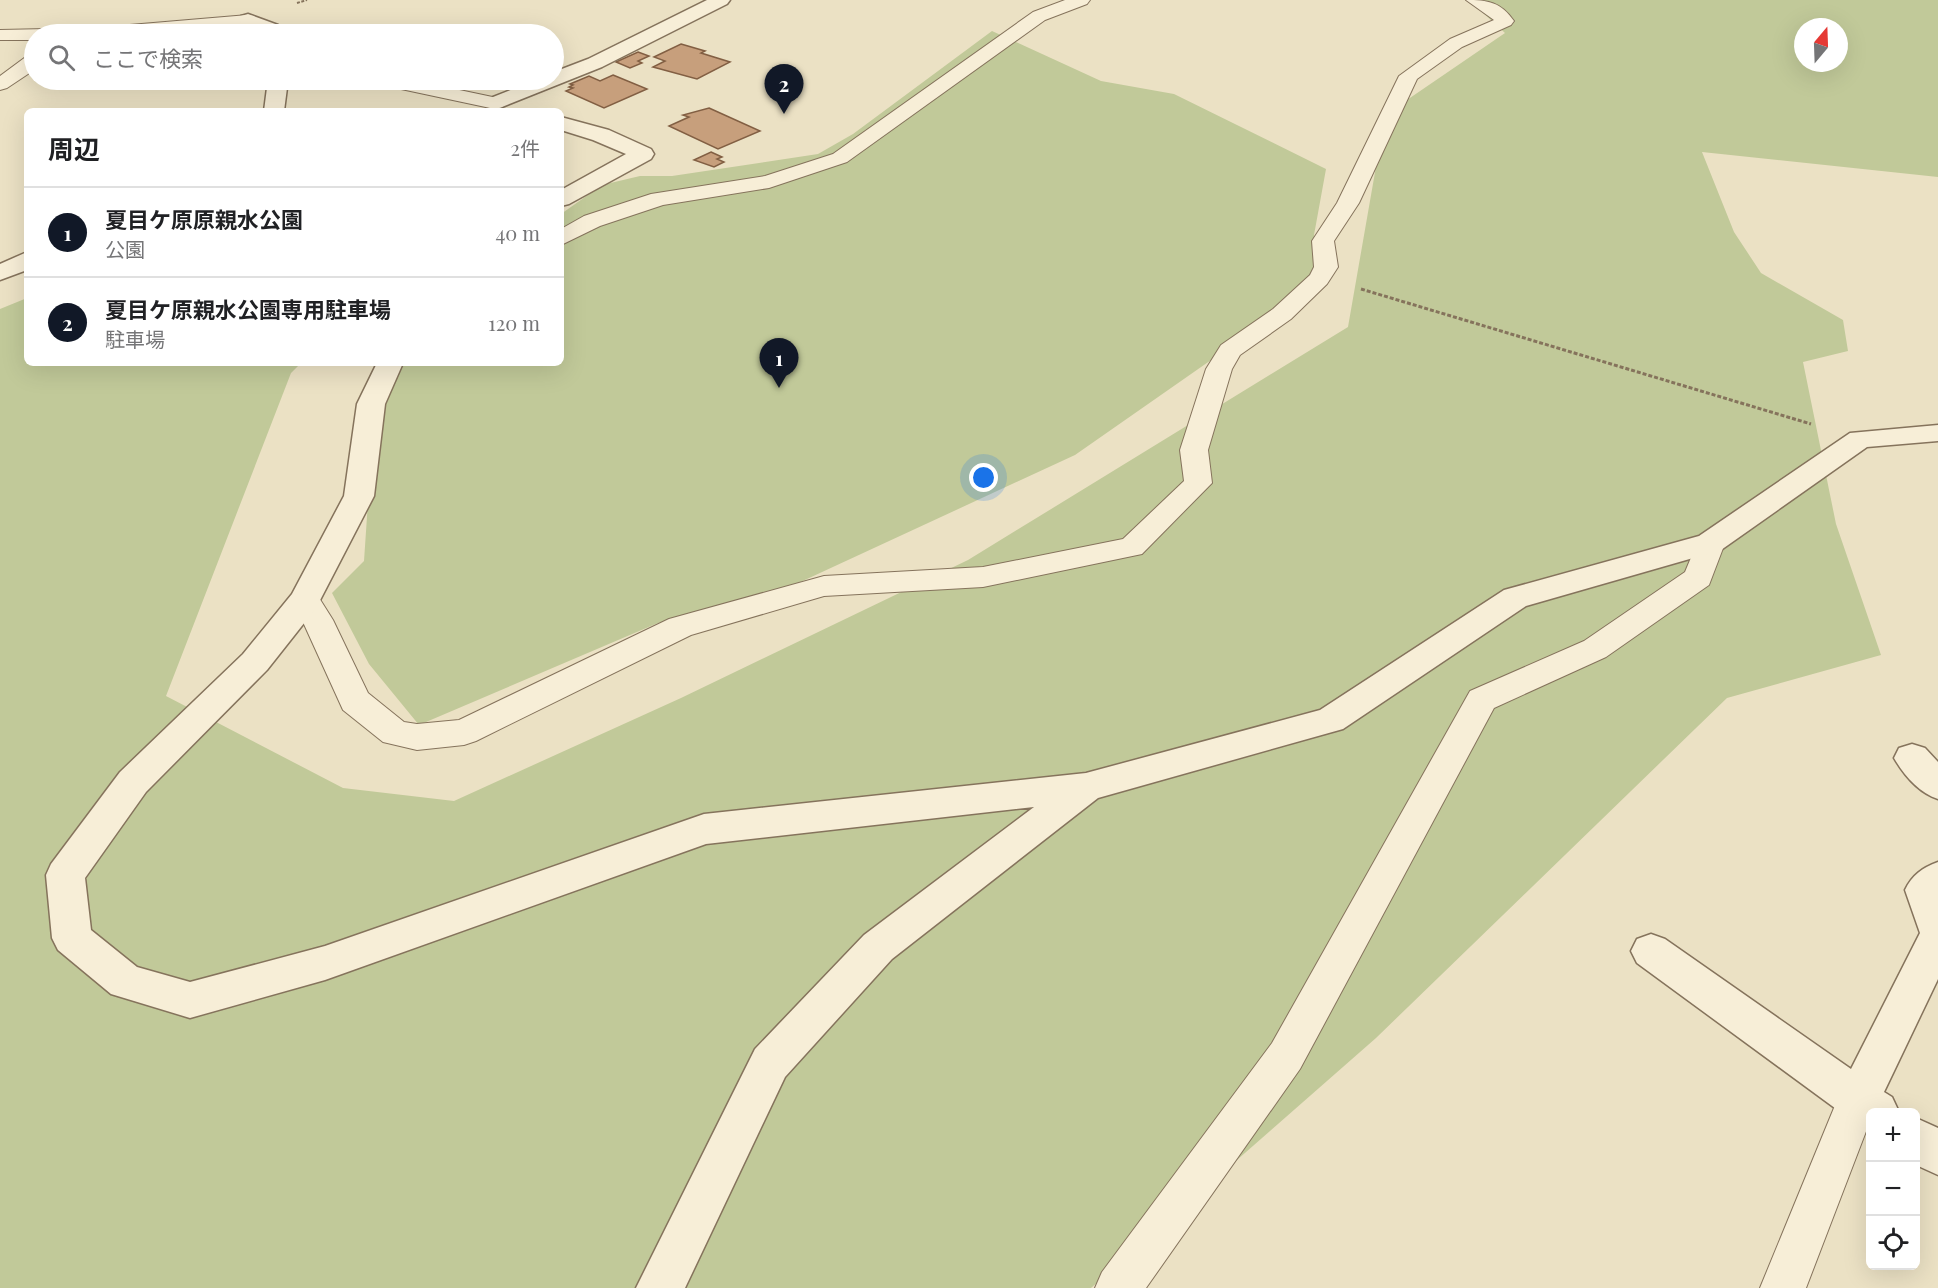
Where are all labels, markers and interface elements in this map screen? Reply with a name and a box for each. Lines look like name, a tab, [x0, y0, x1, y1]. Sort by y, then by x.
north arrow	[1794, 18, 1848, 72]
search box	[24, 24, 564, 90]
icon: search	[45, 41, 78, 74]
text: ここで検索	[93, 43, 203, 73]
pin: 2	[764, 64, 804, 114]
text: 周辺	[48, 131, 100, 166]
text: 2件	[510, 134, 540, 161]
text: 夏目ケ原原親水公園	[105, 204, 303, 234]
text: 1	[64, 219, 71, 246]
text: 40 m	[495, 219, 540, 246]
text: 公園	[105, 235, 145, 262]
text: 夏目ケ原親水公園専用駐車場	[105, 294, 391, 324]
text: 2	[62, 309, 73, 336]
text: 120 m	[488, 309, 540, 336]
text: 駐車場	[105, 325, 165, 352]
pin: 1	[760, 338, 798, 388]
your location	[969, 463, 998, 492]
map controls	[1866, 1108, 1920, 1270]
button: +	[1866, 1108, 1920, 1162]
button: −	[1866, 1162, 1920, 1216]
button: locate	[1866, 1216, 1920, 1270]

